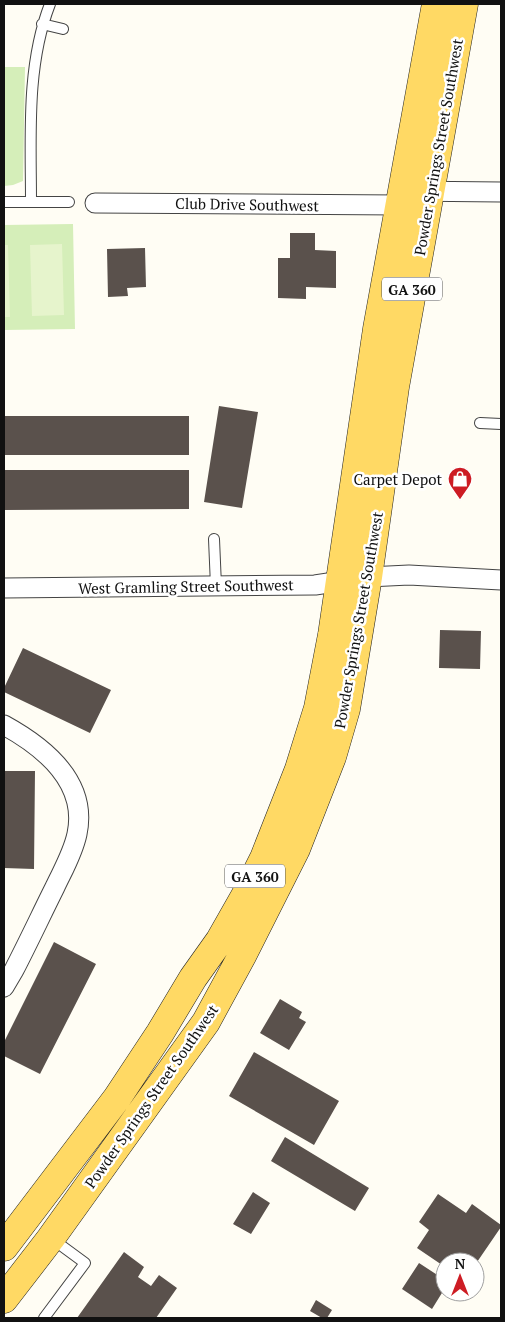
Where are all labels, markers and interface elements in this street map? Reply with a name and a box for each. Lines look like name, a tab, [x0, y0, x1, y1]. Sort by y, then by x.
street label: Powder Springs Street Southwest	[409, 37, 467, 257]
street label: Club Drive Southwest	[175, 193, 319, 215]
road number: GA 360	[382, 278, 442, 300]
shop icon: Carpet Depot	[447, 466, 473, 500]
place label: Carpet Depot	[353, 469, 442, 489]
street label: Powder Springs Street Southwest	[329, 510, 387, 730]
street label: West Gramling Street Southwest	[78, 574, 294, 598]
road number: GA 360	[225, 864, 285, 888]
street label: Powder Springs Street Southwest	[80, 1000, 222, 1192]
north arrow	[435, 1252, 485, 1302]
text: N	[455, 1254, 466, 1273]

